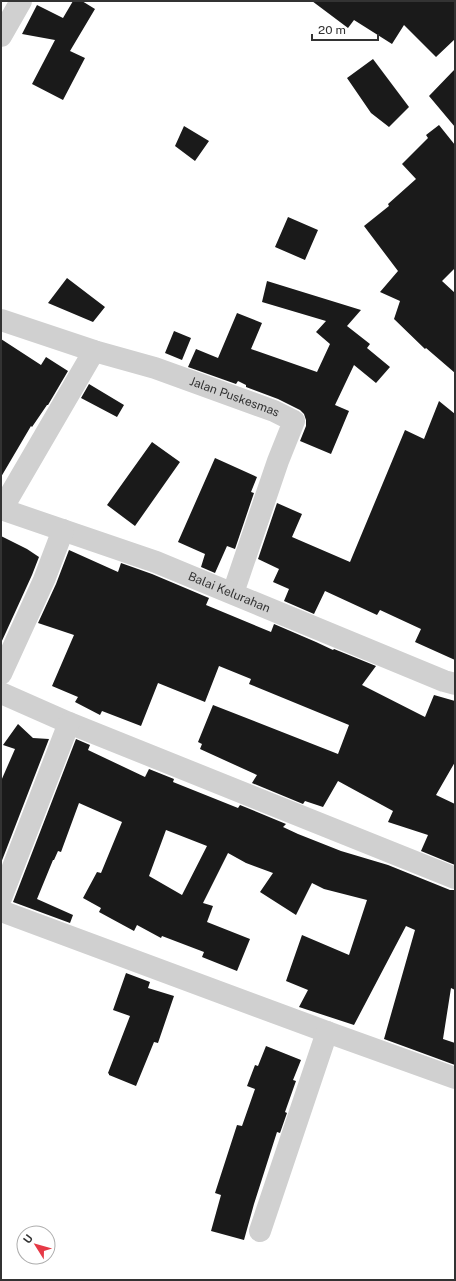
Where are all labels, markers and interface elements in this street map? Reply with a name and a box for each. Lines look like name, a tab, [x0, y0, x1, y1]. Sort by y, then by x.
scale bar	[312, 16, 378, 42]
text: 20 m	[318, 23, 346, 37]
street label: Jalan Puskesmas	[188, 374, 282, 420]
street label: Balai Kelurahan	[186, 569, 272, 615]
north arrow	[16, 1225, 56, 1265]
text: U	[21, 1232, 35, 1246]

